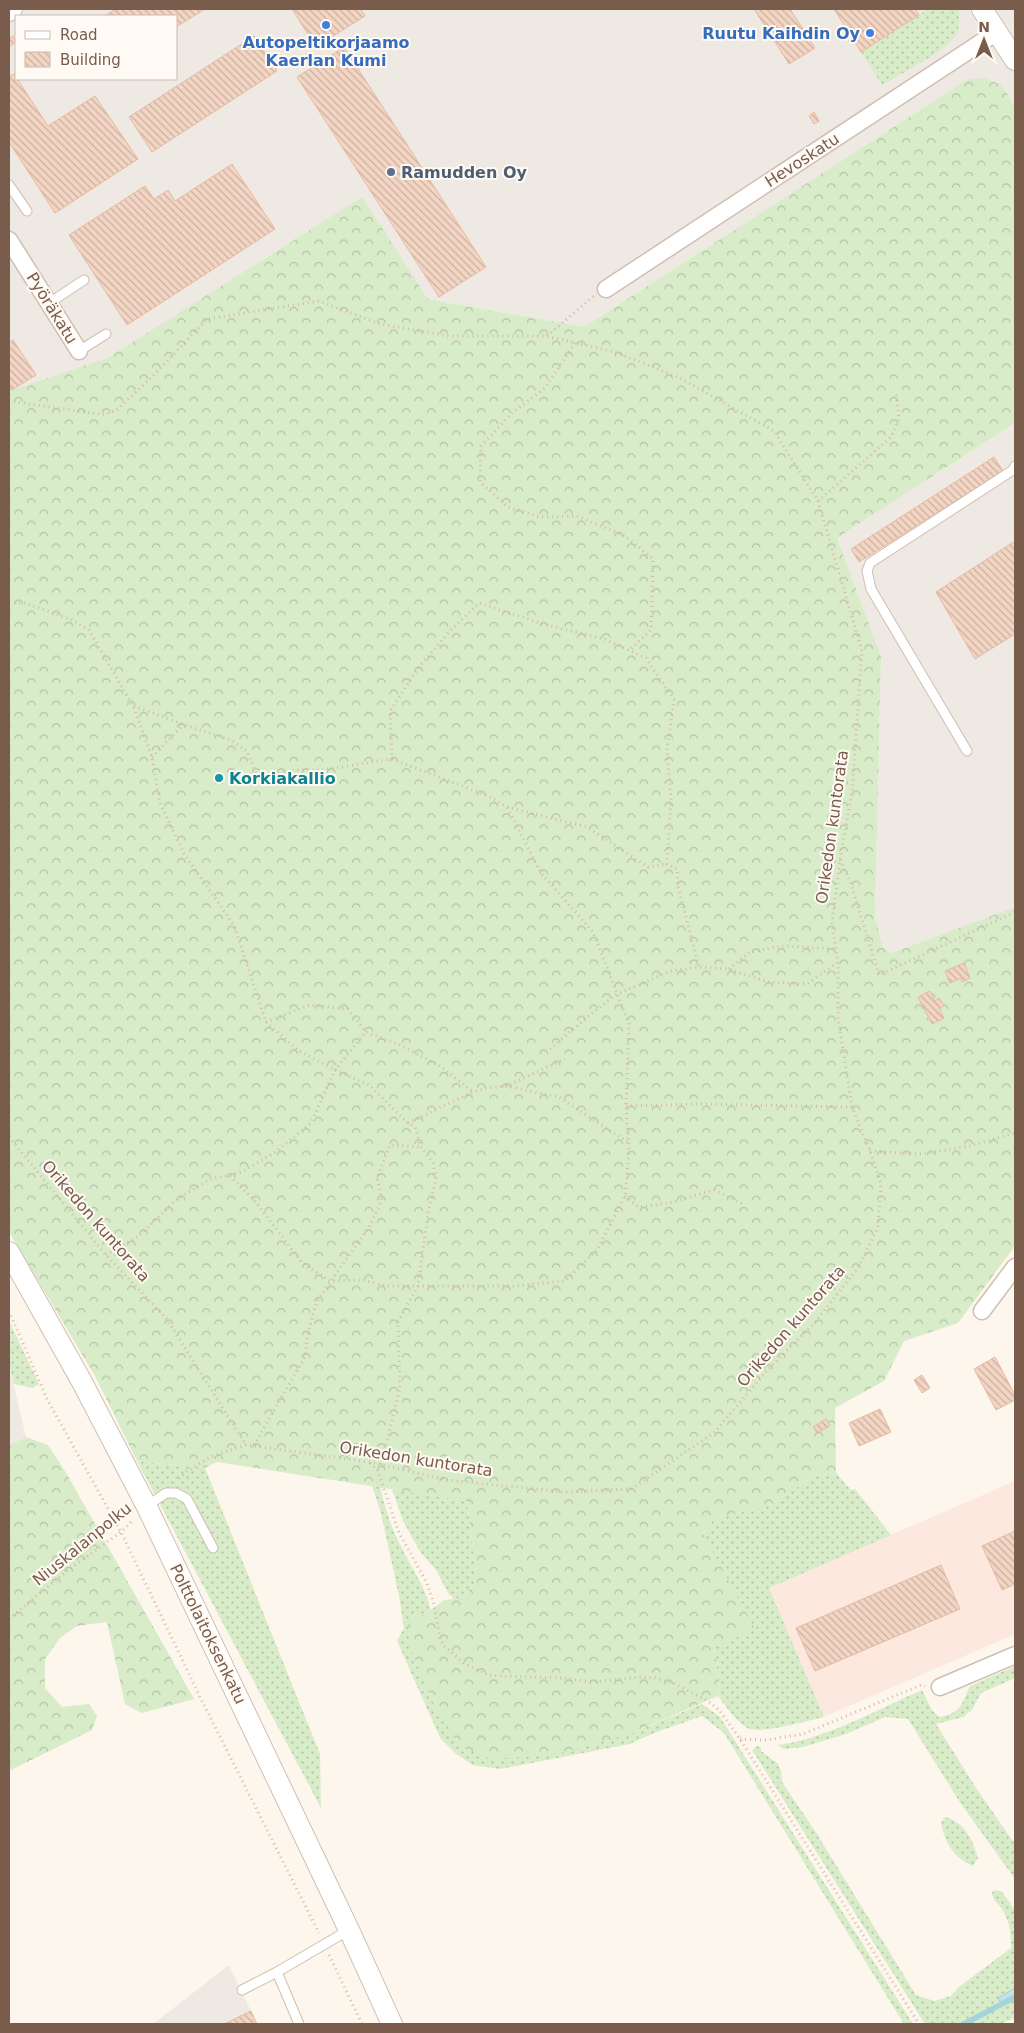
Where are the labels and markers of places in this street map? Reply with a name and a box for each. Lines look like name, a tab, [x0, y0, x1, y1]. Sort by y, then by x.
marker: Autopeltikorjaamo Kaerlan Kumi	[320, 19, 332, 31]
place label: Ruutu Kaihdin Oy	[702, 24, 861, 43]
marker: Ruutu Kaihdin Oy	[864, 27, 876, 39]
place label: Autopeltikorjaamo Kaerlan Kumi	[242, 33, 410, 70]
place label: Ramudden Oy	[401, 163, 528, 182]
marker: Ramudden Oy	[385, 166, 397, 178]
place label: Korkiakallio	[229, 769, 336, 788]
marker: Korkiakallio	[213, 772, 225, 784]

